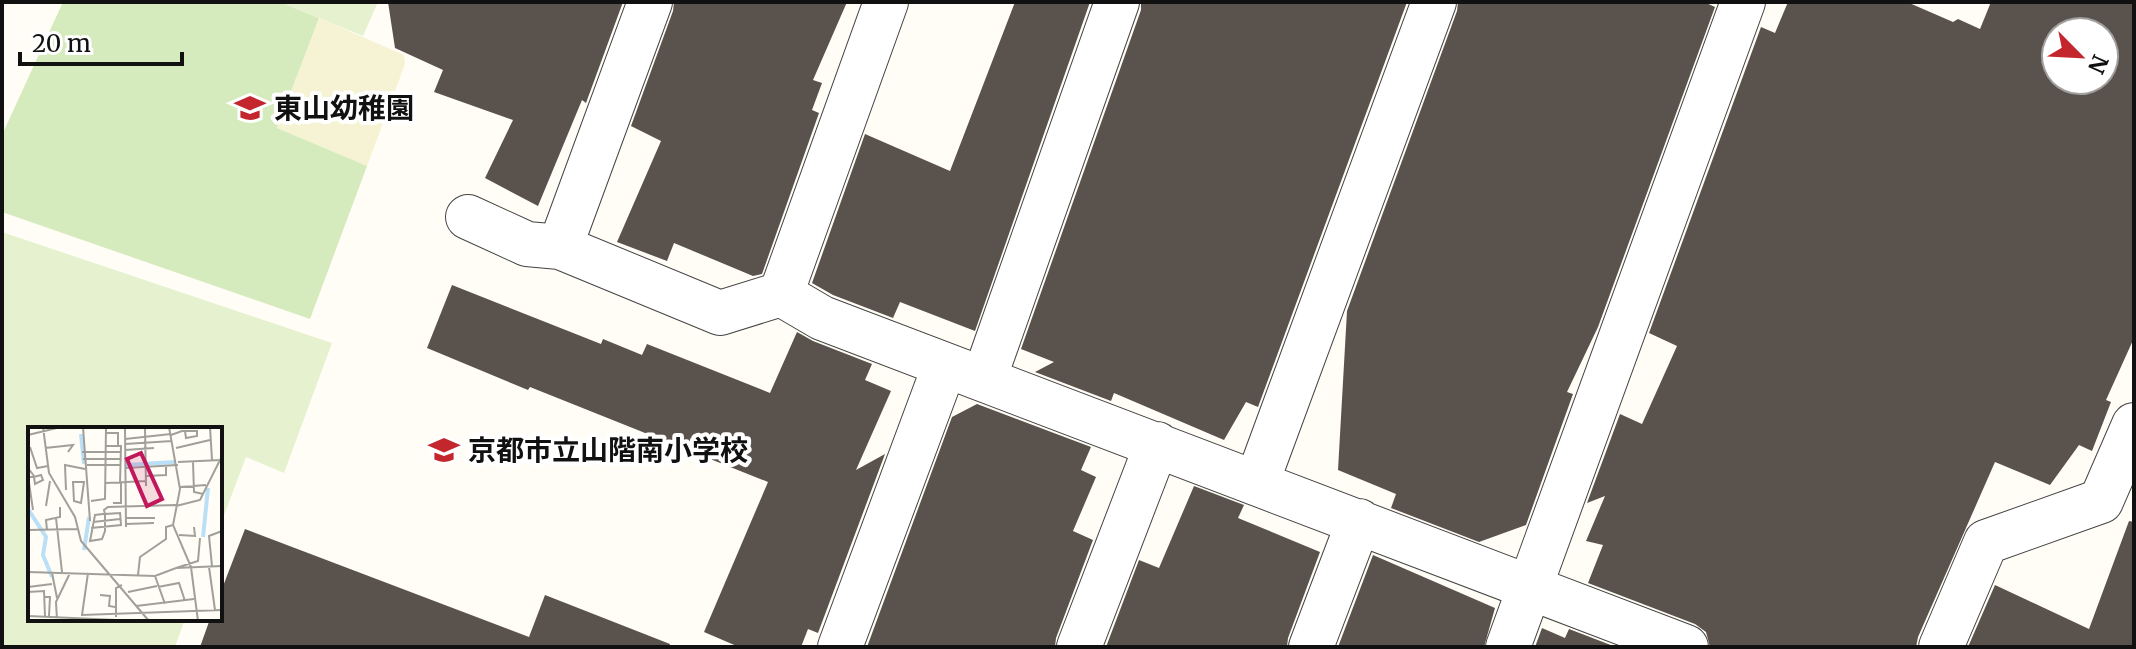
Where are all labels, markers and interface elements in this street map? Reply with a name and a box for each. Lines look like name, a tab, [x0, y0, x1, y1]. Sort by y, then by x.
scale bar	[20, 16, 182, 66]
north arrow	[2040, 16, 2120, 96]
text: 20 m	[32, 28, 91, 59]
text: N	[2082, 50, 2115, 78]
place label: 東山幼稚園	[274, 90, 414, 126]
school or university icon: 東山幼稚園	[233, 91, 267, 125]
inset map	[28, 427, 222, 621]
place label: 京都市立山階南小学校	[468, 432, 748, 468]
school or university icon: 京都市立山階南小学校	[427, 433, 461, 467]

